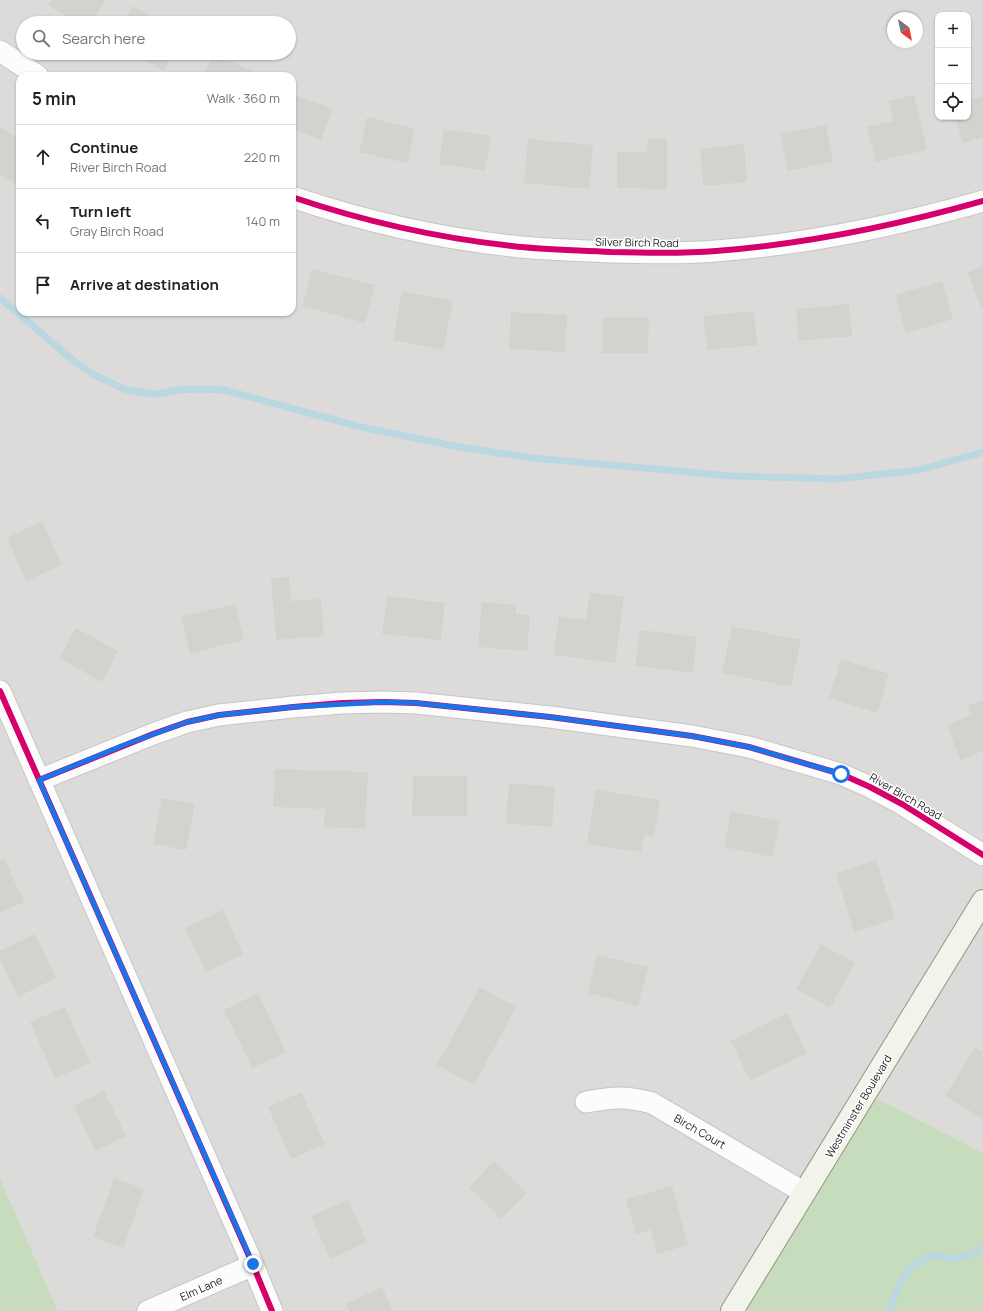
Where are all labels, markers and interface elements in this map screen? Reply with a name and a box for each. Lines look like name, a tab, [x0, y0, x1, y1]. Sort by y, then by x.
north arrow	[887, 12, 923, 48]
map controls	[935, 12, 971, 120]
button: +	[935, 12, 971, 48]
search box	[16, 16, 296, 60]
icon: search	[30, 27, 52, 49]
text: Search here	[62, 28, 145, 49]
button: −	[935, 48, 971, 84]
button: locate	[935, 84, 971, 120]
text: 5 min	[32, 87, 76, 110]
text: Walk · 360 m	[207, 89, 280, 107]
text: Continue	[70, 137, 138, 158]
icon: ahead	[32, 146, 54, 168]
text: 220 m	[244, 148, 280, 166]
text: River Birch Road	[70, 158, 166, 176]
text: Turn left	[70, 201, 132, 222]
icon: left	[32, 210, 54, 232]
text: 140 m	[246, 212, 280, 230]
text: Gray Birch Road	[70, 222, 164, 240]
street label: Silver Birch Road	[595, 234, 679, 250]
icon: arrive	[32, 274, 54, 296]
text: Arrive at destination	[70, 274, 219, 295]
route start	[832, 765, 850, 783]
street label: River Birch Road	[867, 769, 945, 823]
street label: Westminster Boulevard	[821, 1052, 895, 1160]
street label: Birch Court	[671, 1110, 729, 1152]
route end	[244, 1255, 262, 1273]
street label: Elm Lane	[177, 1272, 225, 1304]

